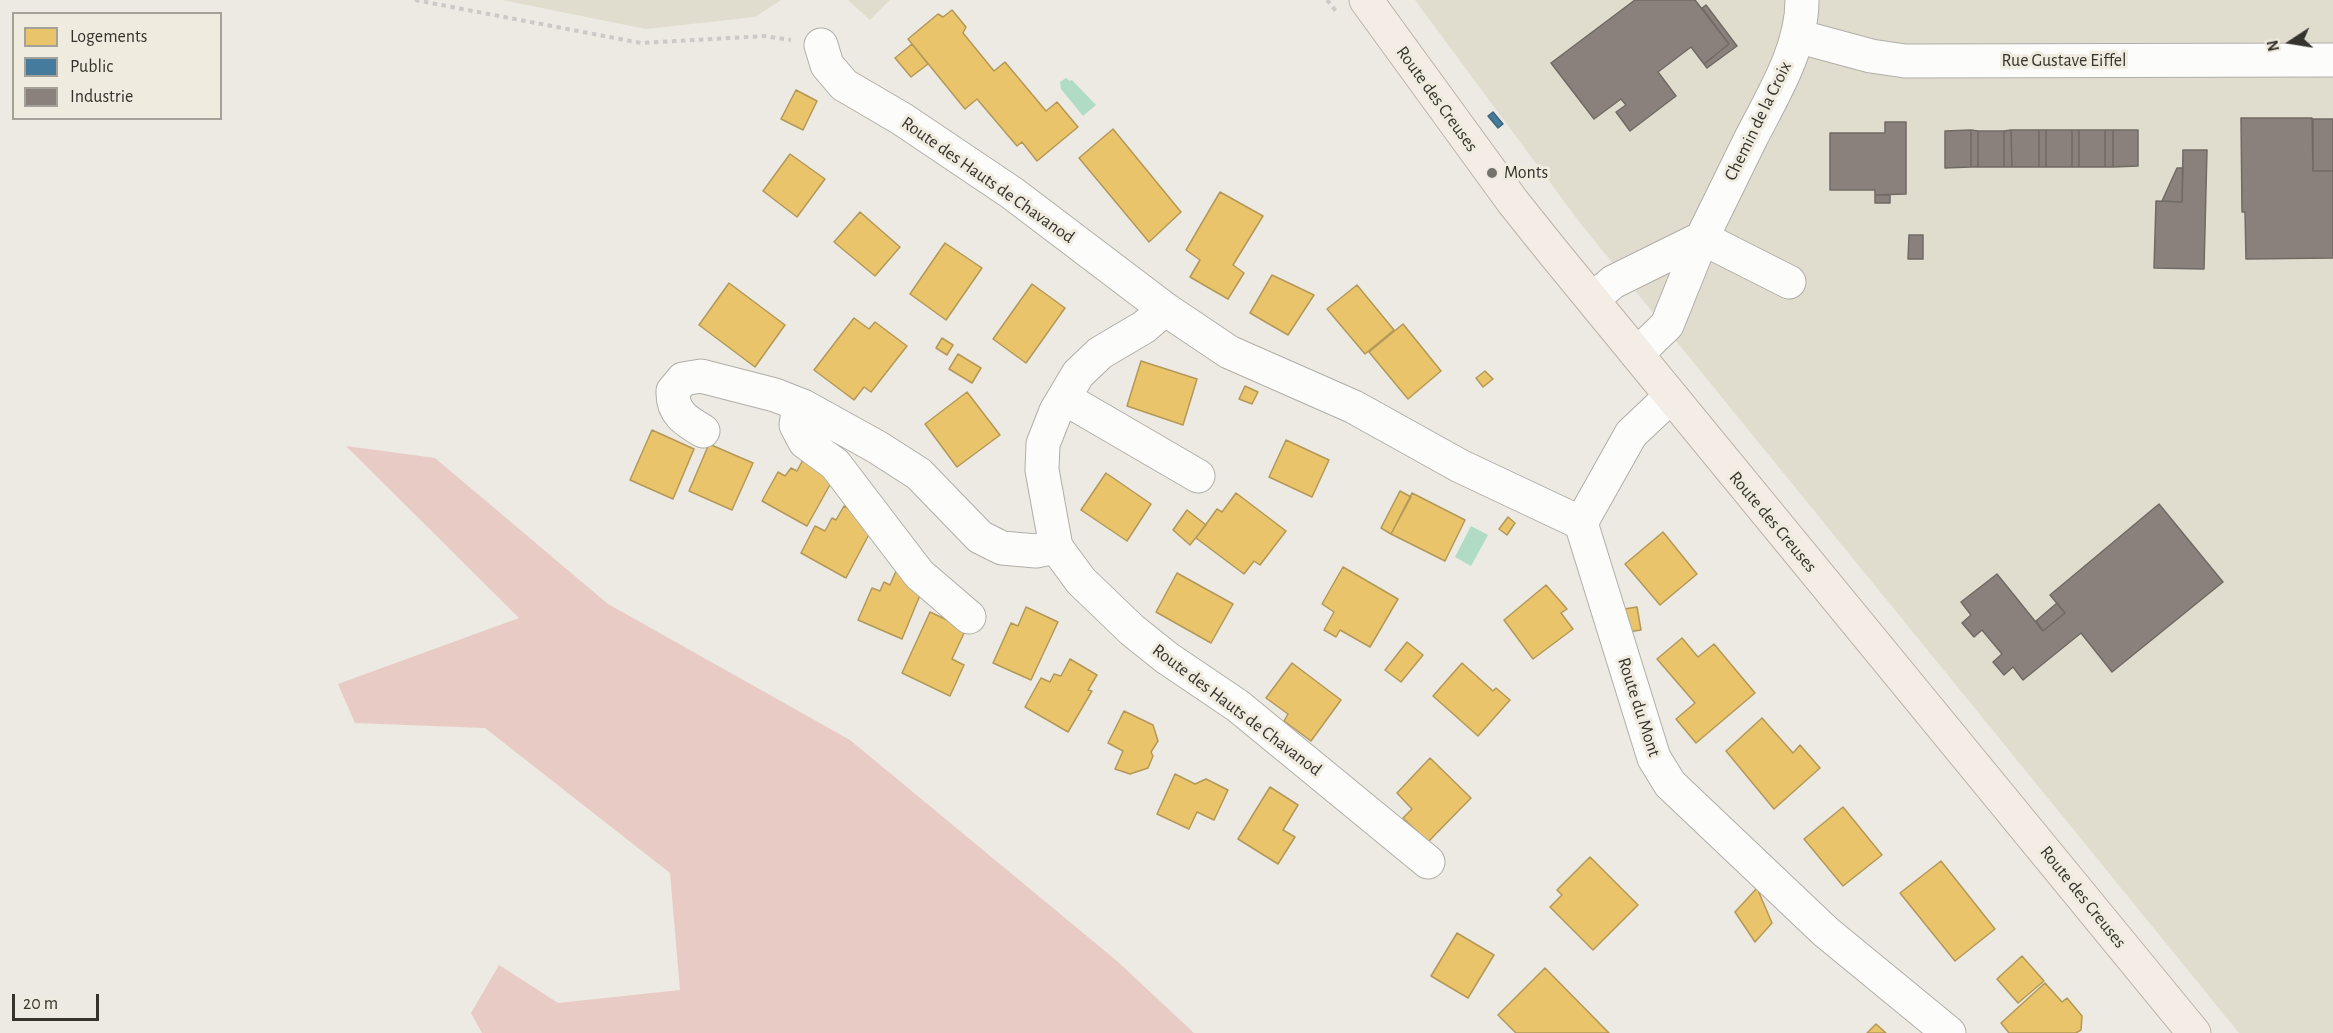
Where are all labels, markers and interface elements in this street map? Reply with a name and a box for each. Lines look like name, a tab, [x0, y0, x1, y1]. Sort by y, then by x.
legend	[12, 12, 222, 120]
north arrow	[2261, 12, 2321, 72]
text: Logements	[70, 28, 148, 46]
text: N	[2264, 39, 2282, 53]
street label: Route des Creuses	[1391, 42, 1483, 156]
street label: Rue Gustave Eiffel	[2001, 50, 2127, 72]
text: Public	[70, 58, 113, 76]
street label: Chemin de la Croix	[1720, 58, 1796, 184]
text: Industrie	[70, 88, 133, 106]
street label: Route des Hauts de Chavanod	[897, 112, 1079, 248]
place label: Monts	[1504, 162, 1548, 184]
marker: Monts	[1485, 166, 1499, 180]
street label: Route des Creuses	[1724, 467, 1822, 577]
street label: Route des Hauts de Chavanod	[1148, 639, 1326, 781]
street label: Route du Mont	[1613, 655, 1665, 759]
street label: Route des Creuses	[2035, 842, 2131, 952]
scale bar	[15, 982, 102, 1020]
text: 20 m	[23, 995, 58, 1013]

